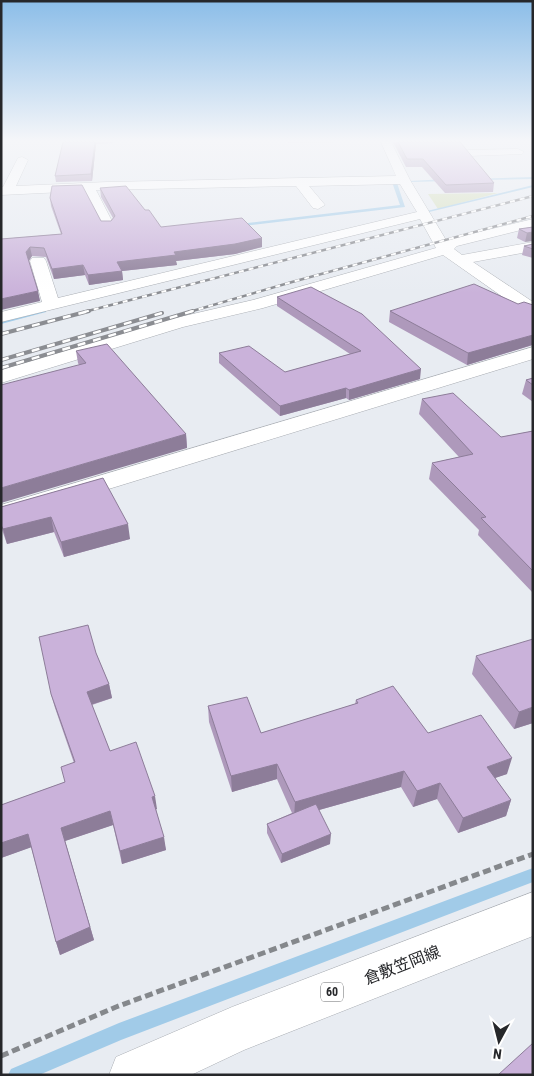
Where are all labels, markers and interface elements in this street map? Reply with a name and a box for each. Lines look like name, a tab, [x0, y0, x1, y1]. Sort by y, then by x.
street label: 倉敷笠岡線	[361, 942, 443, 988]
road number: 60	[321, 982, 343, 1002]
north arrow	[474, 1016, 524, 1066]
text: N	[492, 1045, 503, 1062]

